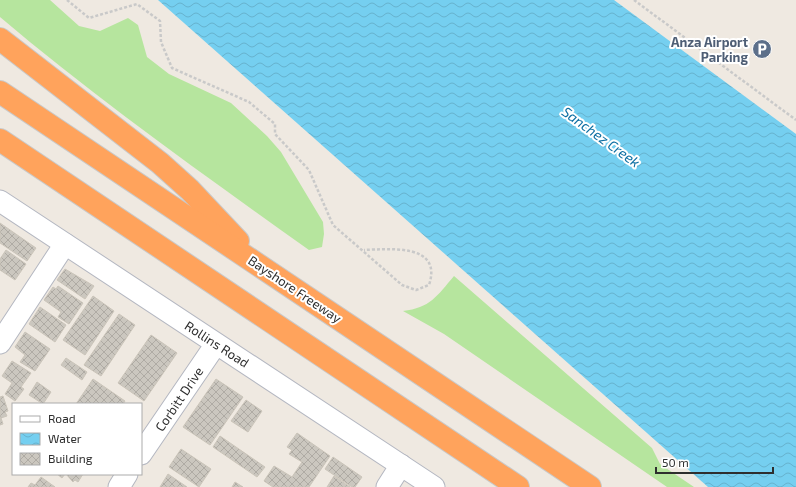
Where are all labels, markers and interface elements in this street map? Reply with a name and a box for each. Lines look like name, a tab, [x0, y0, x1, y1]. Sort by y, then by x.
place label: Anza Airport Parking	[671, 34, 749, 65]
parking icon: Anza Airport Parking	[751, 38, 773, 60]
water label: Sanchez Creek	[559, 103, 644, 171]
street label: Bayshore Freeway	[245, 252, 345, 326]
street label: Rollins Road	[182, 317, 252, 371]
street label: Corbitt Drive	[152, 364, 206, 434]
legend	[12, 403, 142, 475]
text: Road	[48, 411, 76, 425]
text: Water	[48, 431, 82, 445]
scale bar	[656, 449, 773, 475]
text: Building	[48, 451, 93, 465]
text: 50 m	[662, 455, 689, 469]

